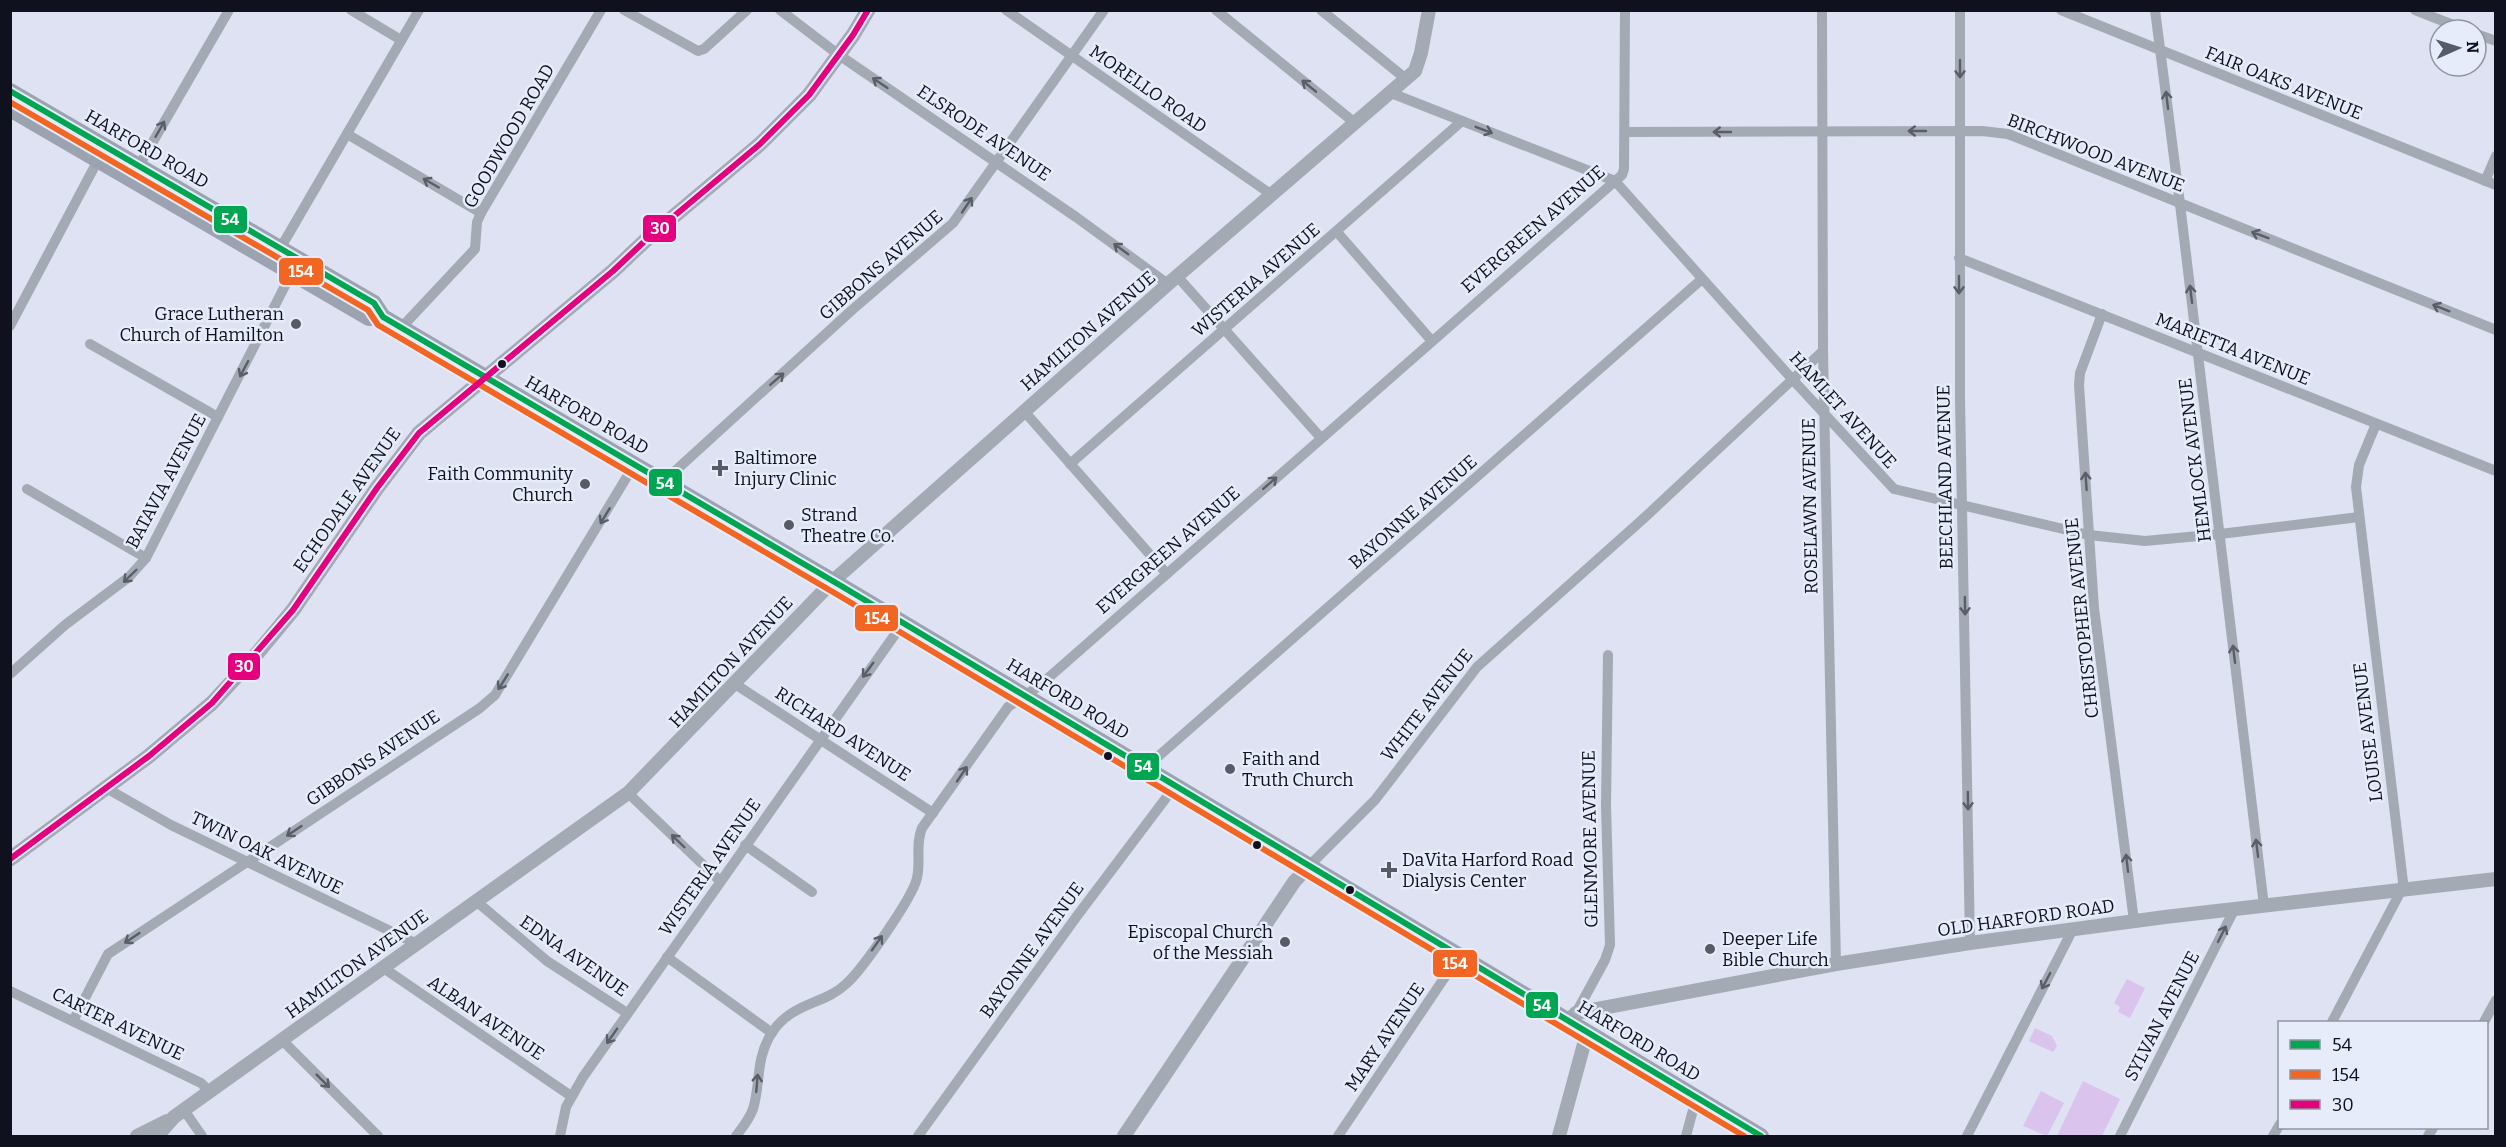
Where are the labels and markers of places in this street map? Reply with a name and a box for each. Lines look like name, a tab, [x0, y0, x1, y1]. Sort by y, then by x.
place label: Grace Lutheran Church of Hamilton	[119, 303, 285, 346]
marker: Grace Lutheran Church of Hamilton	[289, 317, 303, 331]
unlabelled marker	[496, 358, 508, 370]
place label: Baltimore Injury Clinic	[734, 447, 837, 490]
marker: Baltimore Injury Clinic	[711, 459, 729, 477]
place label: Faith Community Church	[427, 463, 573, 506]
marker: Faith Community Church	[578, 477, 592, 491]
place label: Strand Theatre Co.	[801, 504, 895, 547]
marker: Strand Theatre Co.	[782, 518, 796, 532]
place label: Faith and Truth Church	[1242, 748, 1353, 791]
unlabelled marker	[1102, 750, 1114, 762]
marker: Faith and Truth Church	[1223, 762, 1237, 776]
unlabelled marker	[1251, 839, 1263, 851]
place label: DaVita Harford Road Dialysis Center	[1402, 849, 1574, 892]
marker: DaVita Harford Road Dialysis Center	[1380, 861, 1398, 879]
unlabelled marker	[1344, 884, 1356, 896]
place label: Episcopal Church of the Messiah	[1128, 921, 1273, 964]
place label: Deeper Life Bible Church	[1722, 928, 1829, 971]
marker: Episcopal Church of the Messiah	[1278, 935, 1292, 949]
marker: Deeper Life Bible Church	[1703, 942, 1717, 956]

